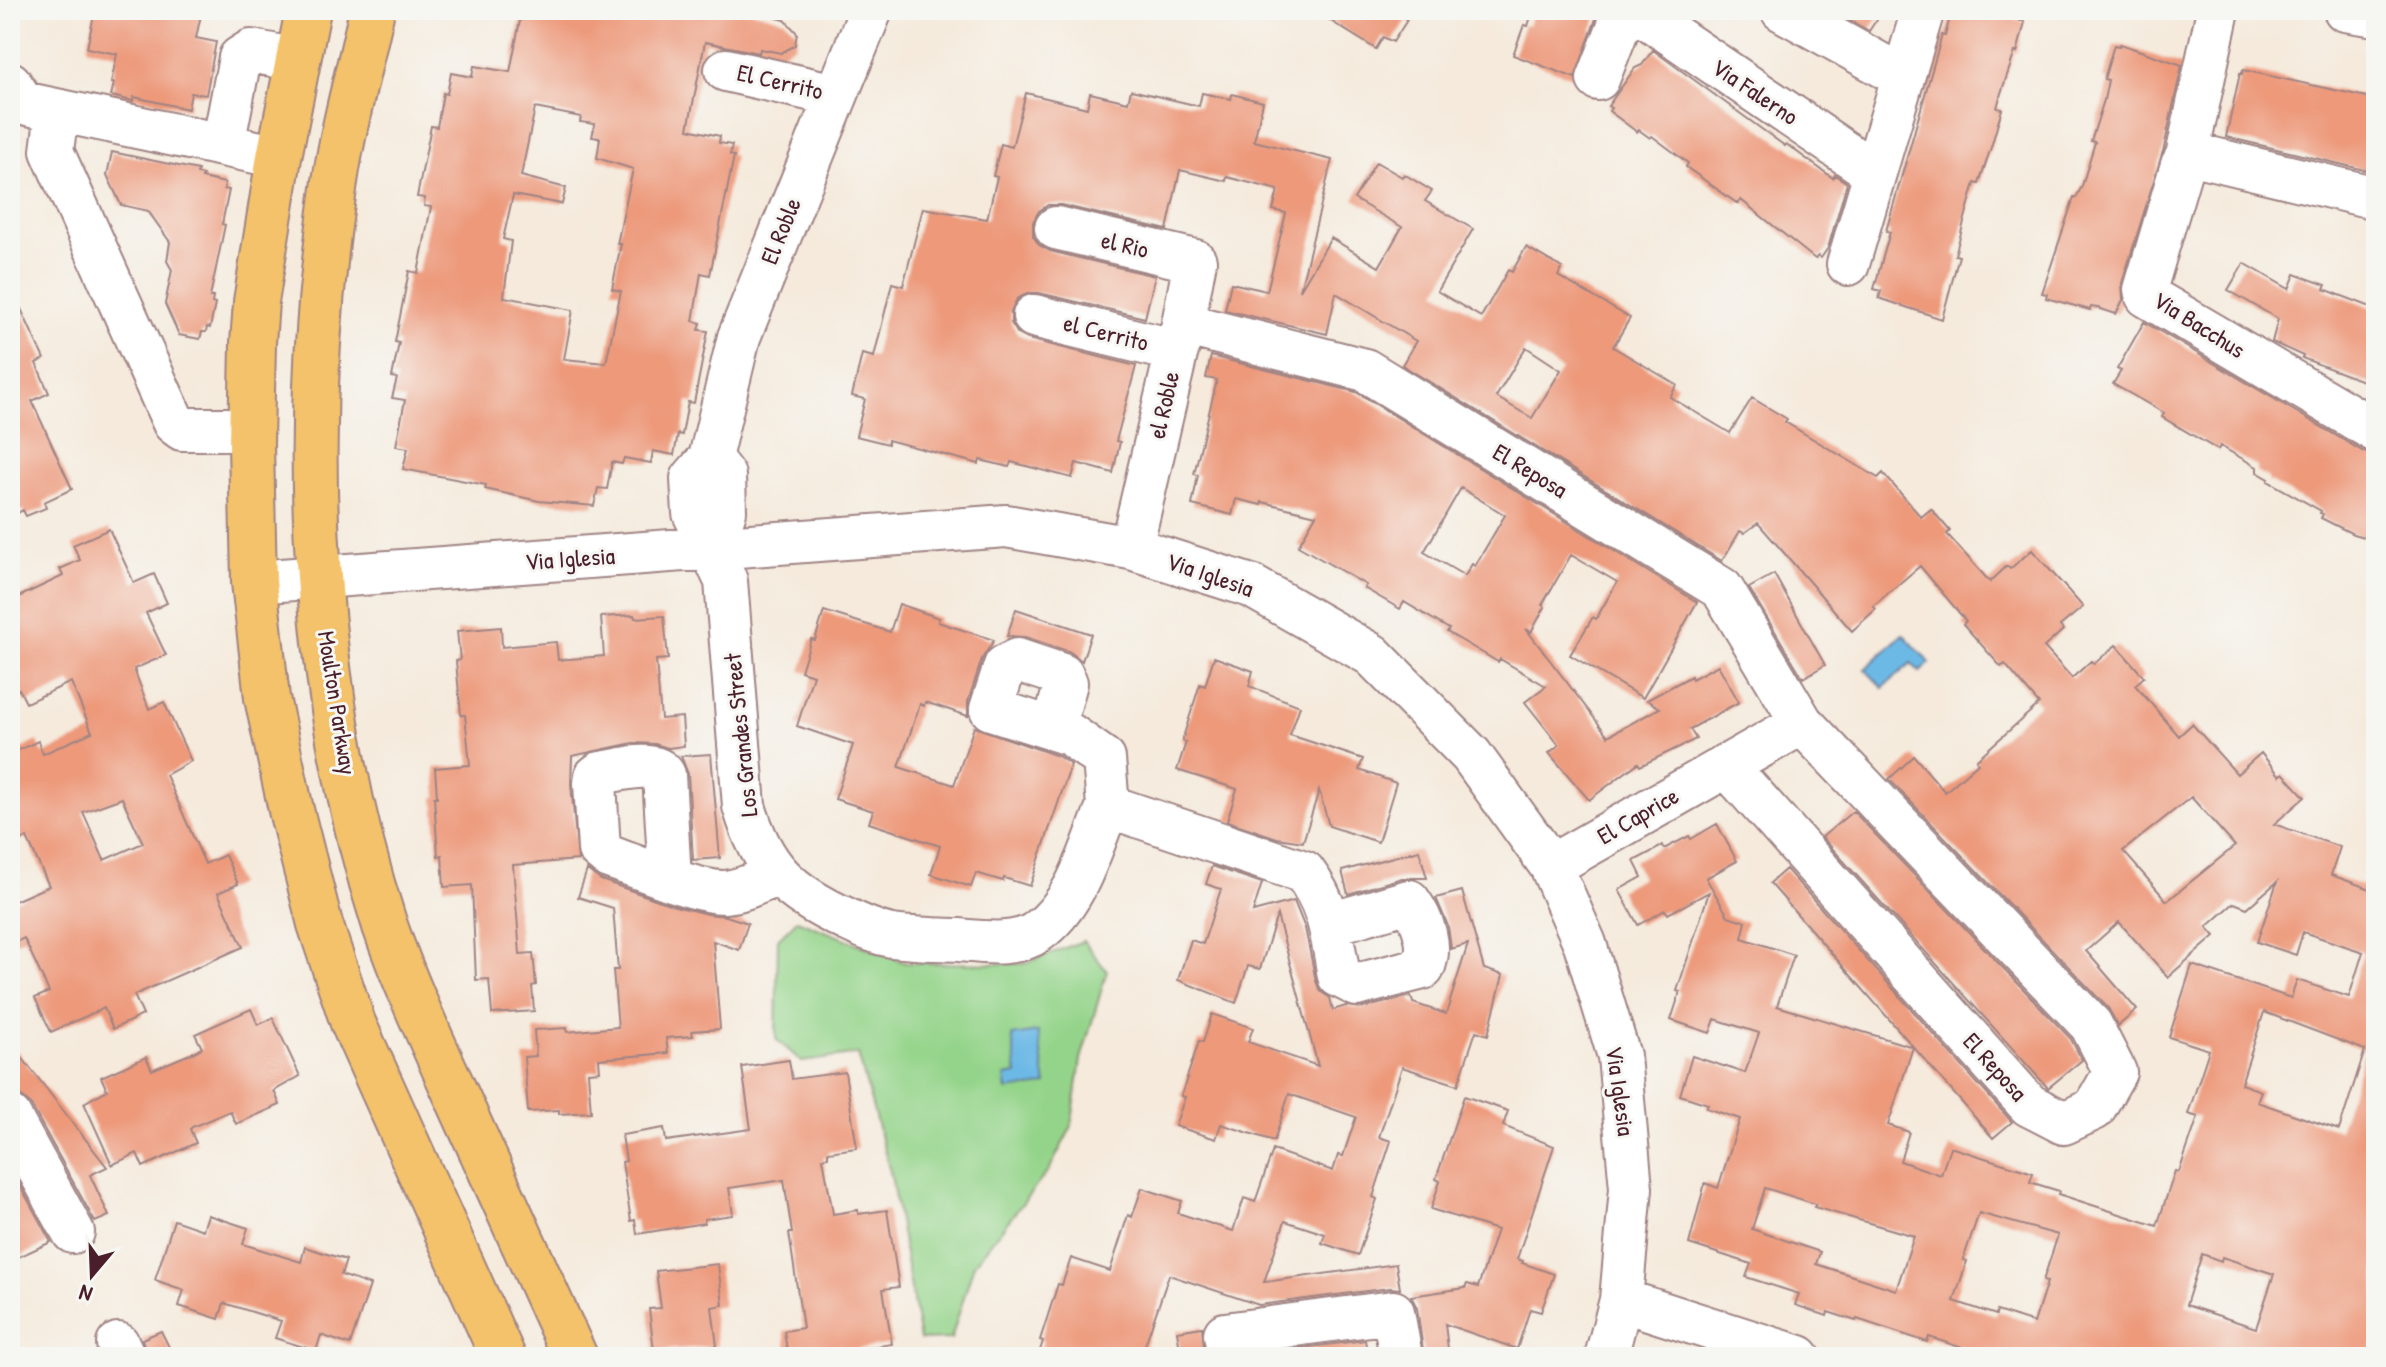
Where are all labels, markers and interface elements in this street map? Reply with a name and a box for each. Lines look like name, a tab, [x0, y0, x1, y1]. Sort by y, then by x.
street label: Via Falerno	[1706, 51, 1805, 132]
street label: El Cerrito	[734, 56, 827, 106]
street label: El Roble	[752, 192, 808, 269]
street label: el Rio	[1099, 223, 1152, 265]
street label: Via Bacchus	[2147, 283, 2252, 365]
street label: el Cerrito	[1061, 306, 1152, 358]
street label: el Roble	[1140, 368, 1186, 441]
street label: El Reposa	[1487, 435, 1574, 505]
street label: Via Iglesia	[524, 539, 616, 577]
street label: Via Iglesia	[1163, 544, 1258, 604]
street label: Moulton Parkway	[311, 629, 365, 777]
street label: Los Grandes Street	[715, 651, 764, 818]
street label: El Caprice	[1591, 779, 1684, 851]
street label: El Reposa	[1957, 1025, 2035, 1107]
street label: Via Iglesia	[1599, 1044, 1643, 1138]
north arrow	[52, 1235, 132, 1315]
text: N	[75, 1278, 96, 1310]

